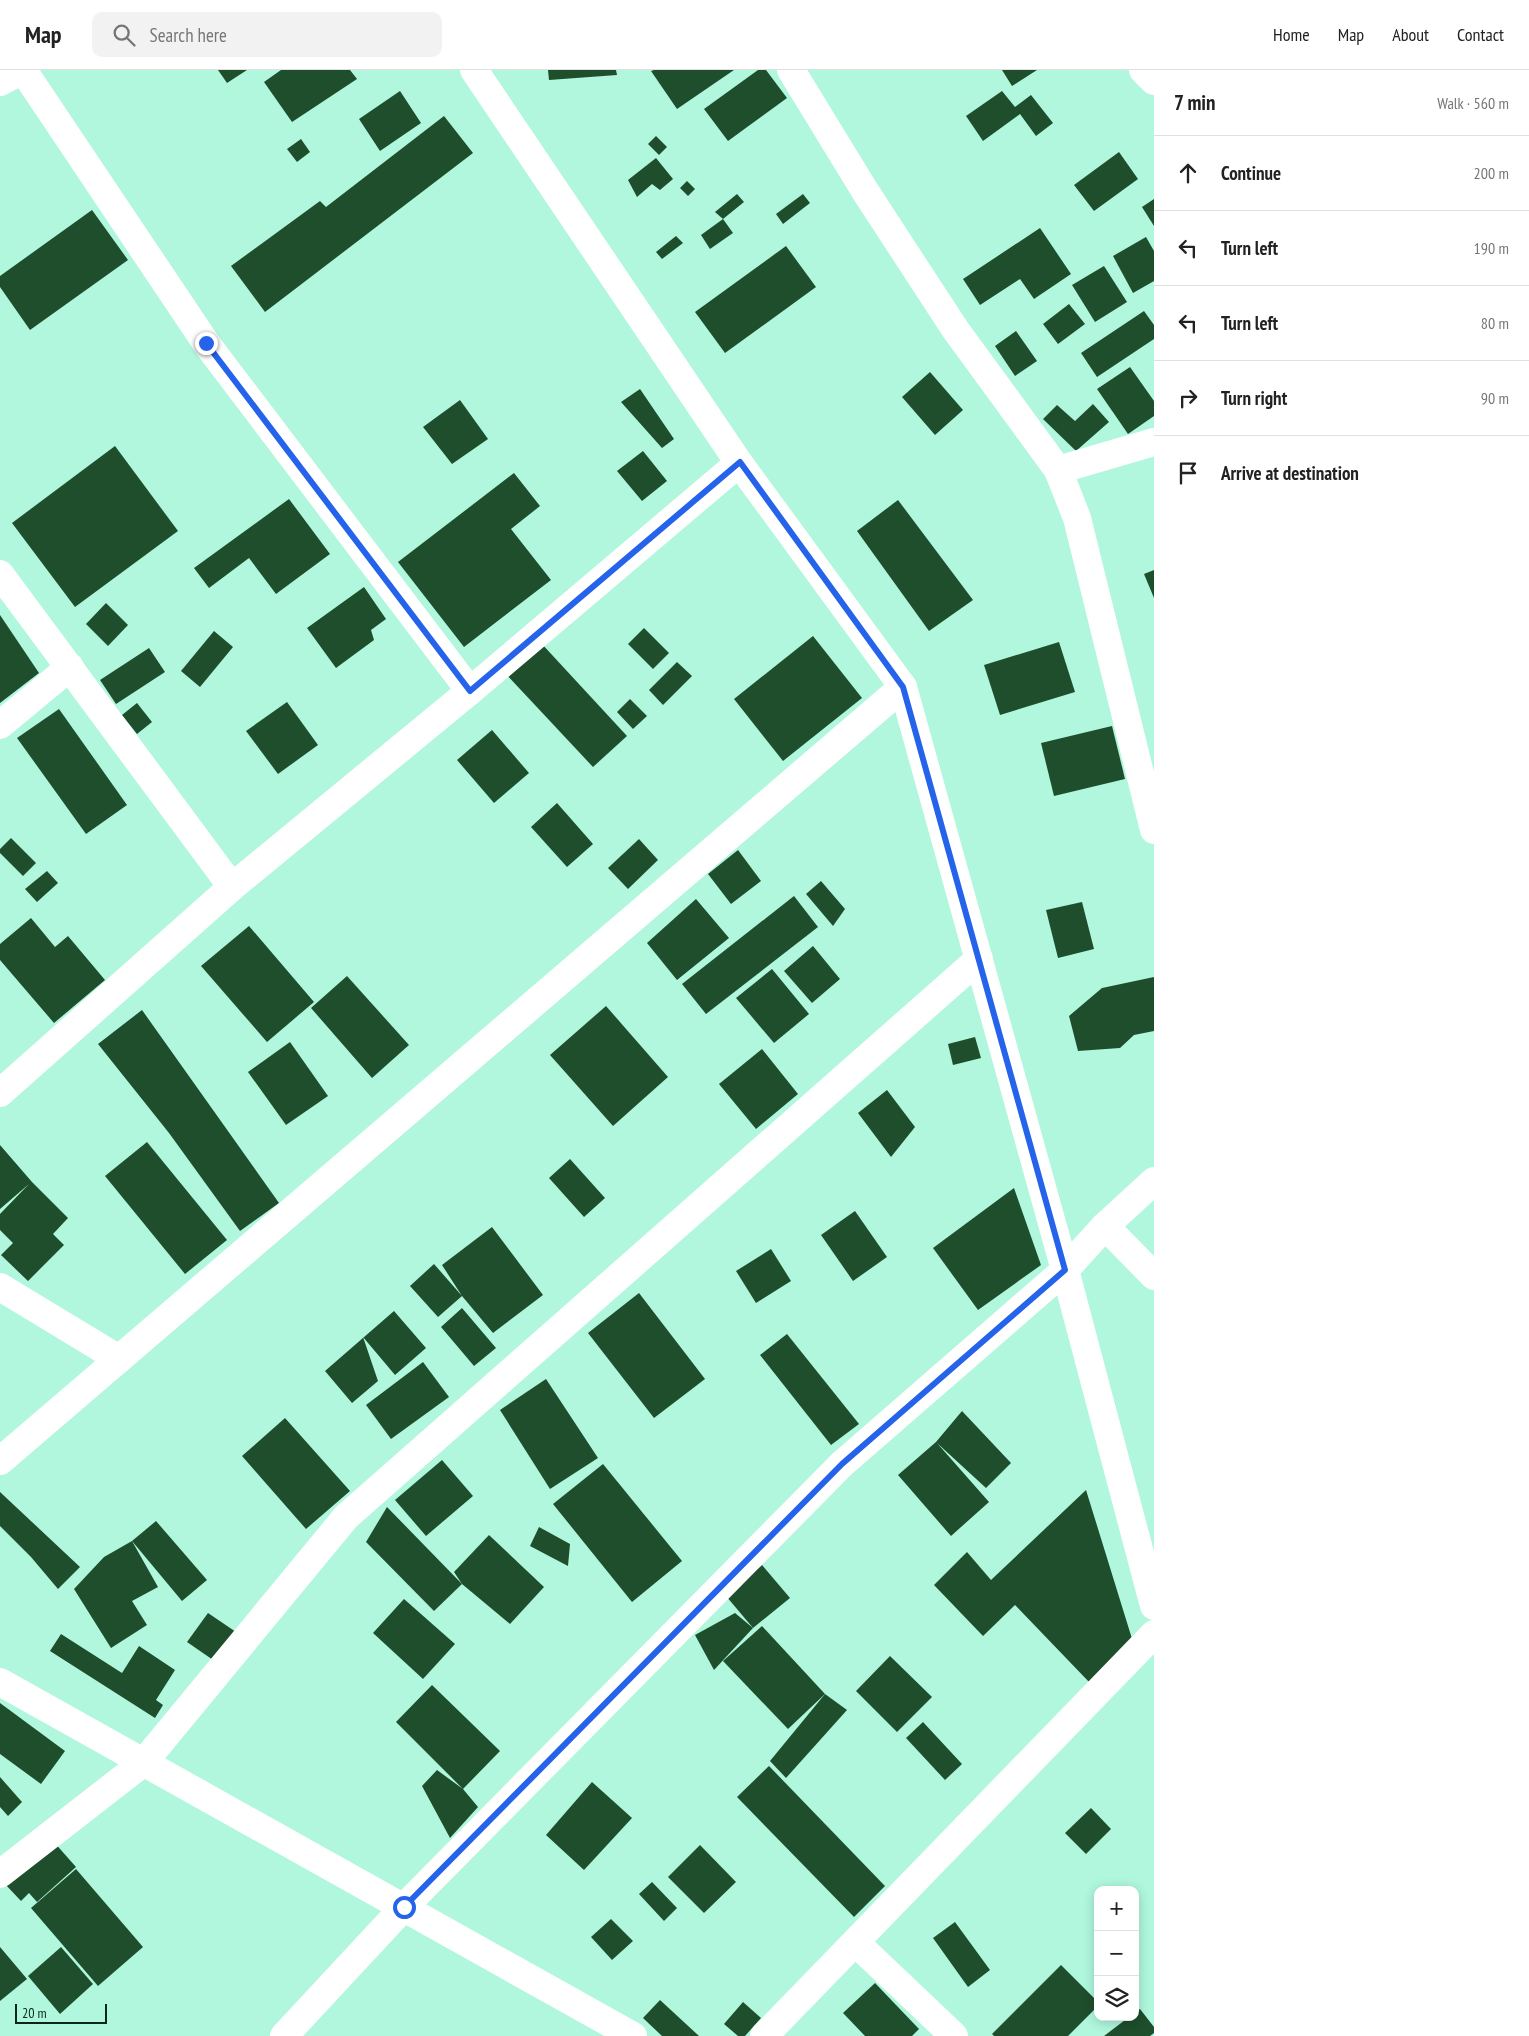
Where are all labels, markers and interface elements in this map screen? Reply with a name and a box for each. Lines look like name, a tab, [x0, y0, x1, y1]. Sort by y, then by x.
search box	[92, 12, 442, 57]
text: Map	[25, 19, 62, 50]
icon: search	[110, 21, 138, 49]
text: Search here	[150, 23, 227, 47]
text: Home	[1273, 23, 1310, 46]
text: Map	[1338, 23, 1364, 46]
text: About	[1392, 23, 1429, 46]
text: Contact	[1457, 23, 1504, 46]
text: 7 min	[1174, 89, 1216, 116]
text: Walk · 560 m	[1437, 93, 1509, 113]
icon: ahead	[1174, 159, 1202, 187]
text: Continue	[1221, 161, 1281, 185]
text: 200 m	[1474, 163, 1509, 183]
icon: left	[1174, 234, 1202, 262]
text: Turn left	[1221, 236, 1278, 260]
text: 190 m	[1474, 238, 1509, 258]
icon: left	[1174, 309, 1202, 337]
text: Turn left	[1221, 311, 1278, 335]
text: 80 m	[1481, 313, 1509, 333]
route end	[195, 332, 218, 355]
icon: right	[1174, 384, 1202, 412]
text: Turn right	[1221, 386, 1287, 410]
text: 90 m	[1481, 388, 1509, 408]
icon: arrive	[1174, 459, 1202, 487]
text: Arrive at destination	[1221, 461, 1359, 485]
map controls	[1094, 1886, 1139, 2021]
button: +	[1094, 1886, 1139, 1931]
route start	[393, 1896, 416, 1919]
button: −	[1094, 1931, 1139, 1976]
button: layers	[1094, 1976, 1139, 2021]
scale bar	[15, 2001, 108, 2024]
text: 20 m	[22, 2004, 47, 2022]

